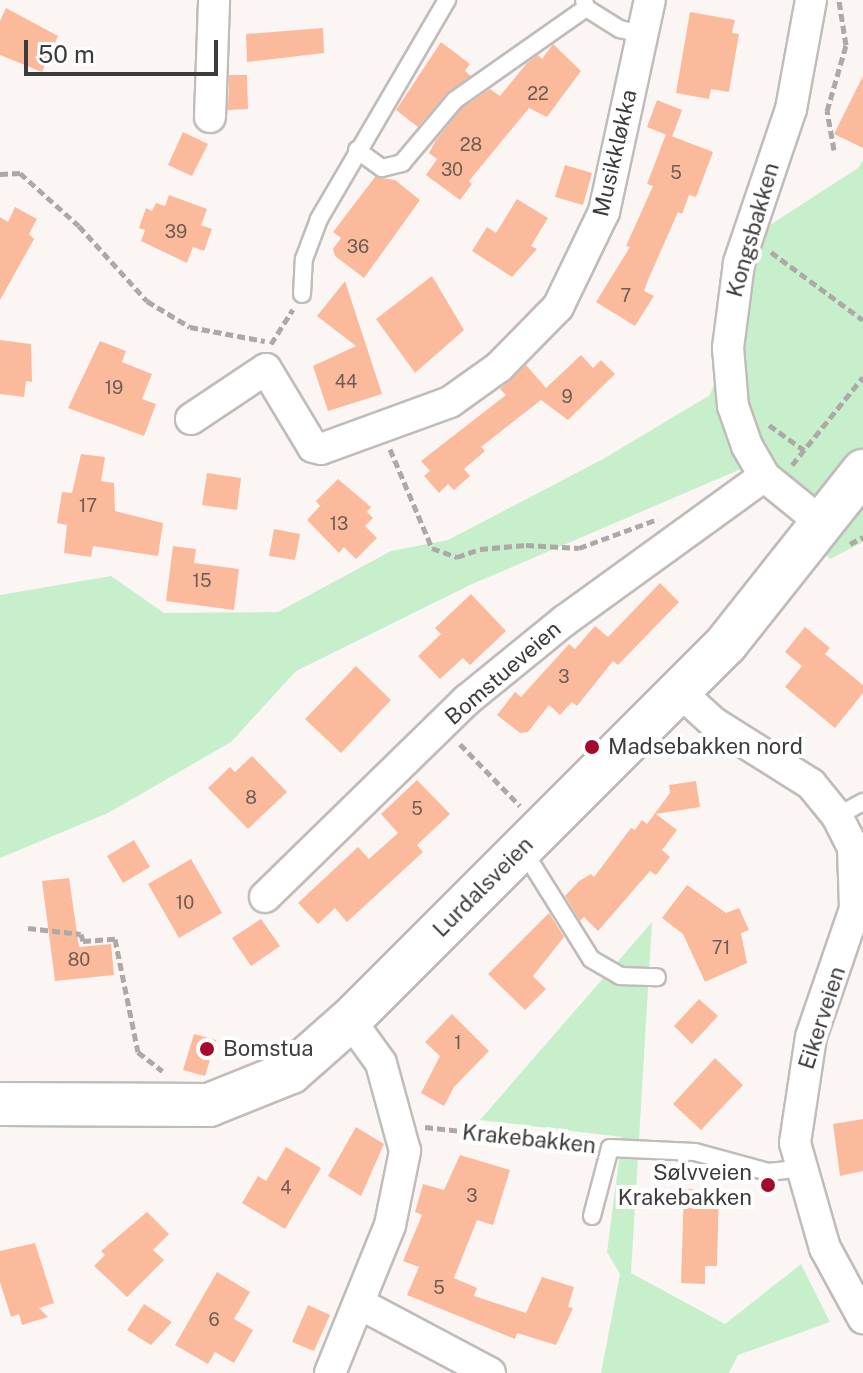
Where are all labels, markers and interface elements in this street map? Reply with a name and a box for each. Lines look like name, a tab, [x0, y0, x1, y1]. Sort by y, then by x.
scale bar	[28, 24, 222, 74]
text: 50 m	[38, 40, 95, 68]
house number: 22	[527, 83, 549, 105]
street label: Musikkløkka	[588, 87, 642, 219]
house number: 28	[460, 134, 482, 156]
house number: 30	[441, 159, 463, 181]
street label: Kongsbakken	[721, 160, 785, 300]
house number: 5	[670, 162, 682, 184]
house number: 39	[165, 221, 187, 243]
house number: 36	[347, 236, 369, 258]
house number: 7	[621, 285, 631, 307]
house number: 44	[335, 371, 357, 393]
house number: 19	[105, 377, 123, 399]
house number: 9	[561, 386, 573, 408]
house number: 17	[79, 495, 97, 517]
house number: 13	[330, 513, 348, 535]
house number: 15	[193, 570, 211, 592]
street label: Bomstueveien	[440, 616, 566, 730]
house number: 3	[558, 666, 570, 688]
place label: Madsebakken nord	[608, 734, 803, 760]
marker: Madsebakken nord	[583, 738, 601, 756]
house number: 8	[245, 787, 257, 809]
house number: 5	[411, 798, 423, 820]
street label: Lurdalsveien	[427, 831, 539, 943]
house number: 10	[176, 892, 194, 914]
house number: 71	[712, 937, 730, 959]
house number: 80	[68, 949, 90, 971]
street label: Eikerveien	[793, 963, 851, 1073]
house number: 1	[454, 1032, 462, 1054]
place label: Bomstua	[223, 1036, 313, 1062]
marker: Bomstua	[198, 1040, 216, 1058]
street label: Krakebakken	[461, 1119, 597, 1159]
place label: Sølvveien Krakebakken	[618, 1159, 752, 1210]
marker: Sølvveien Krakebakken	[759, 1176, 777, 1194]
house number: 4	[280, 1177, 292, 1199]
house number: 3	[466, 1185, 478, 1207]
house number: 5	[433, 1277, 445, 1299]
house number: 6	[208, 1309, 220, 1331]

